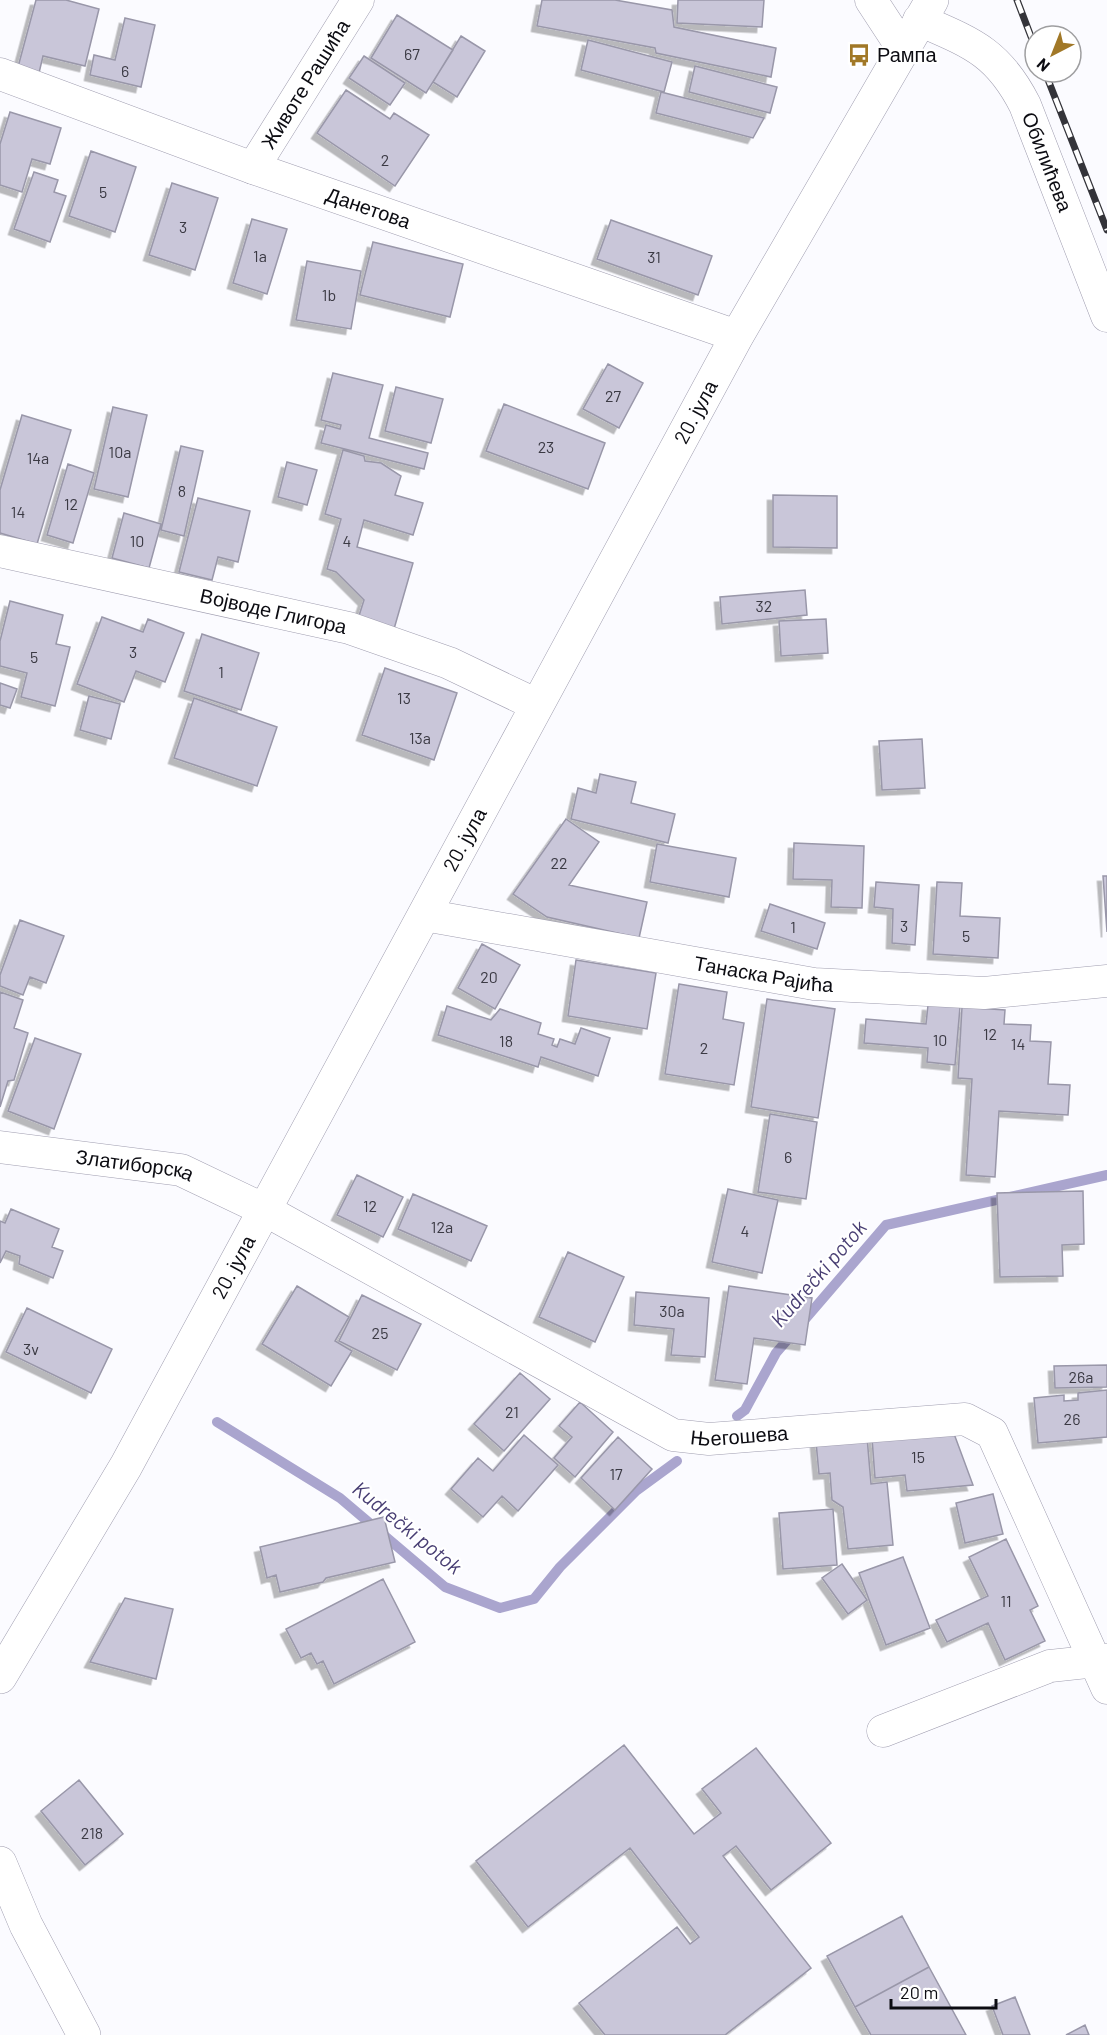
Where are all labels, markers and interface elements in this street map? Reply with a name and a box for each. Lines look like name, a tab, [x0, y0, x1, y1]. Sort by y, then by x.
street label: Животе Рашића	[255, 14, 355, 153]
north arrow	[1023, 24, 1083, 84]
bus stop icon: Рампа	[846, 42, 872, 68]
place label: Рампа	[877, 42, 937, 66]
house number: 67	[404, 44, 420, 63]
text: N	[1032, 55, 1053, 76]
house number: 6	[121, 61, 129, 80]
street label: Обилићева	[1018, 108, 1079, 216]
house number: 2	[381, 150, 389, 169]
street label: Данетова	[323, 181, 415, 233]
house number: 5	[99, 182, 107, 201]
house number: 3	[179, 217, 187, 236]
house number: 1a	[253, 246, 267, 265]
house number: 31	[647, 247, 661, 266]
house number: 1b	[322, 285, 336, 304]
street label: 20. јула	[668, 375, 722, 447]
house number: 27	[605, 386, 621, 405]
house number: 23	[538, 437, 554, 456]
house number: 10a	[109, 442, 131, 461]
house number: 14a	[27, 448, 49, 467]
house number: 8	[178, 481, 186, 500]
house number: 12	[64, 494, 78, 513]
house number: 14	[11, 502, 25, 521]
house number: 10	[130, 531, 144, 550]
house number: 4	[343, 531, 351, 550]
street label: Војводе Глигора	[198, 583, 350, 638]
house number: 32	[756, 596, 772, 615]
house number: 3	[129, 642, 137, 661]
house number: 5	[30, 647, 38, 666]
house number: 1	[218, 662, 224, 681]
house number: 13	[397, 688, 411, 707]
house number: 13a	[409, 728, 431, 747]
street label: 20. јула	[437, 802, 491, 875]
house number: 22	[550, 853, 568, 872]
house number: 3	[900, 916, 908, 935]
house number: 1	[790, 917, 796, 936]
house number: 5	[962, 926, 970, 945]
street label: Танаска Рајића	[693, 950, 835, 996]
house number: 20	[480, 967, 498, 986]
house number: 12	[983, 1024, 997, 1043]
house number: 10	[933, 1030, 947, 1049]
house number: 18	[499, 1031, 513, 1050]
house number: 14	[1011, 1034, 1025, 1053]
house number: 2	[700, 1038, 708, 1057]
street label: Златиборска	[75, 1144, 199, 1186]
house number: 6	[784, 1147, 792, 1166]
house number: 12	[363, 1196, 377, 1215]
water label: Kudrečki potok	[765, 1214, 872, 1331]
house number: 12a	[431, 1217, 453, 1236]
house number: 4	[741, 1221, 749, 1240]
street label: 20. јула	[206, 1230, 260, 1302]
house number: 30a	[659, 1301, 685, 1320]
house number: 25	[372, 1323, 388, 1342]
house number: 3v	[23, 1339, 39, 1358]
house number: 26a	[1069, 1367, 1094, 1386]
house number: 21	[505, 1402, 519, 1421]
house number: 26	[1064, 1409, 1080, 1428]
street label: Његошева	[689, 1420, 790, 1450]
house number: 15	[911, 1447, 925, 1466]
house number: 17	[609, 1464, 623, 1483]
water label: Kudrečki potok	[348, 1475, 468, 1579]
house number: 11	[1000, 1591, 1012, 1610]
house number: 218	[81, 1823, 103, 1842]
scale bar	[891, 1972, 996, 2010]
text: 20 m	[900, 1981, 938, 2003]

